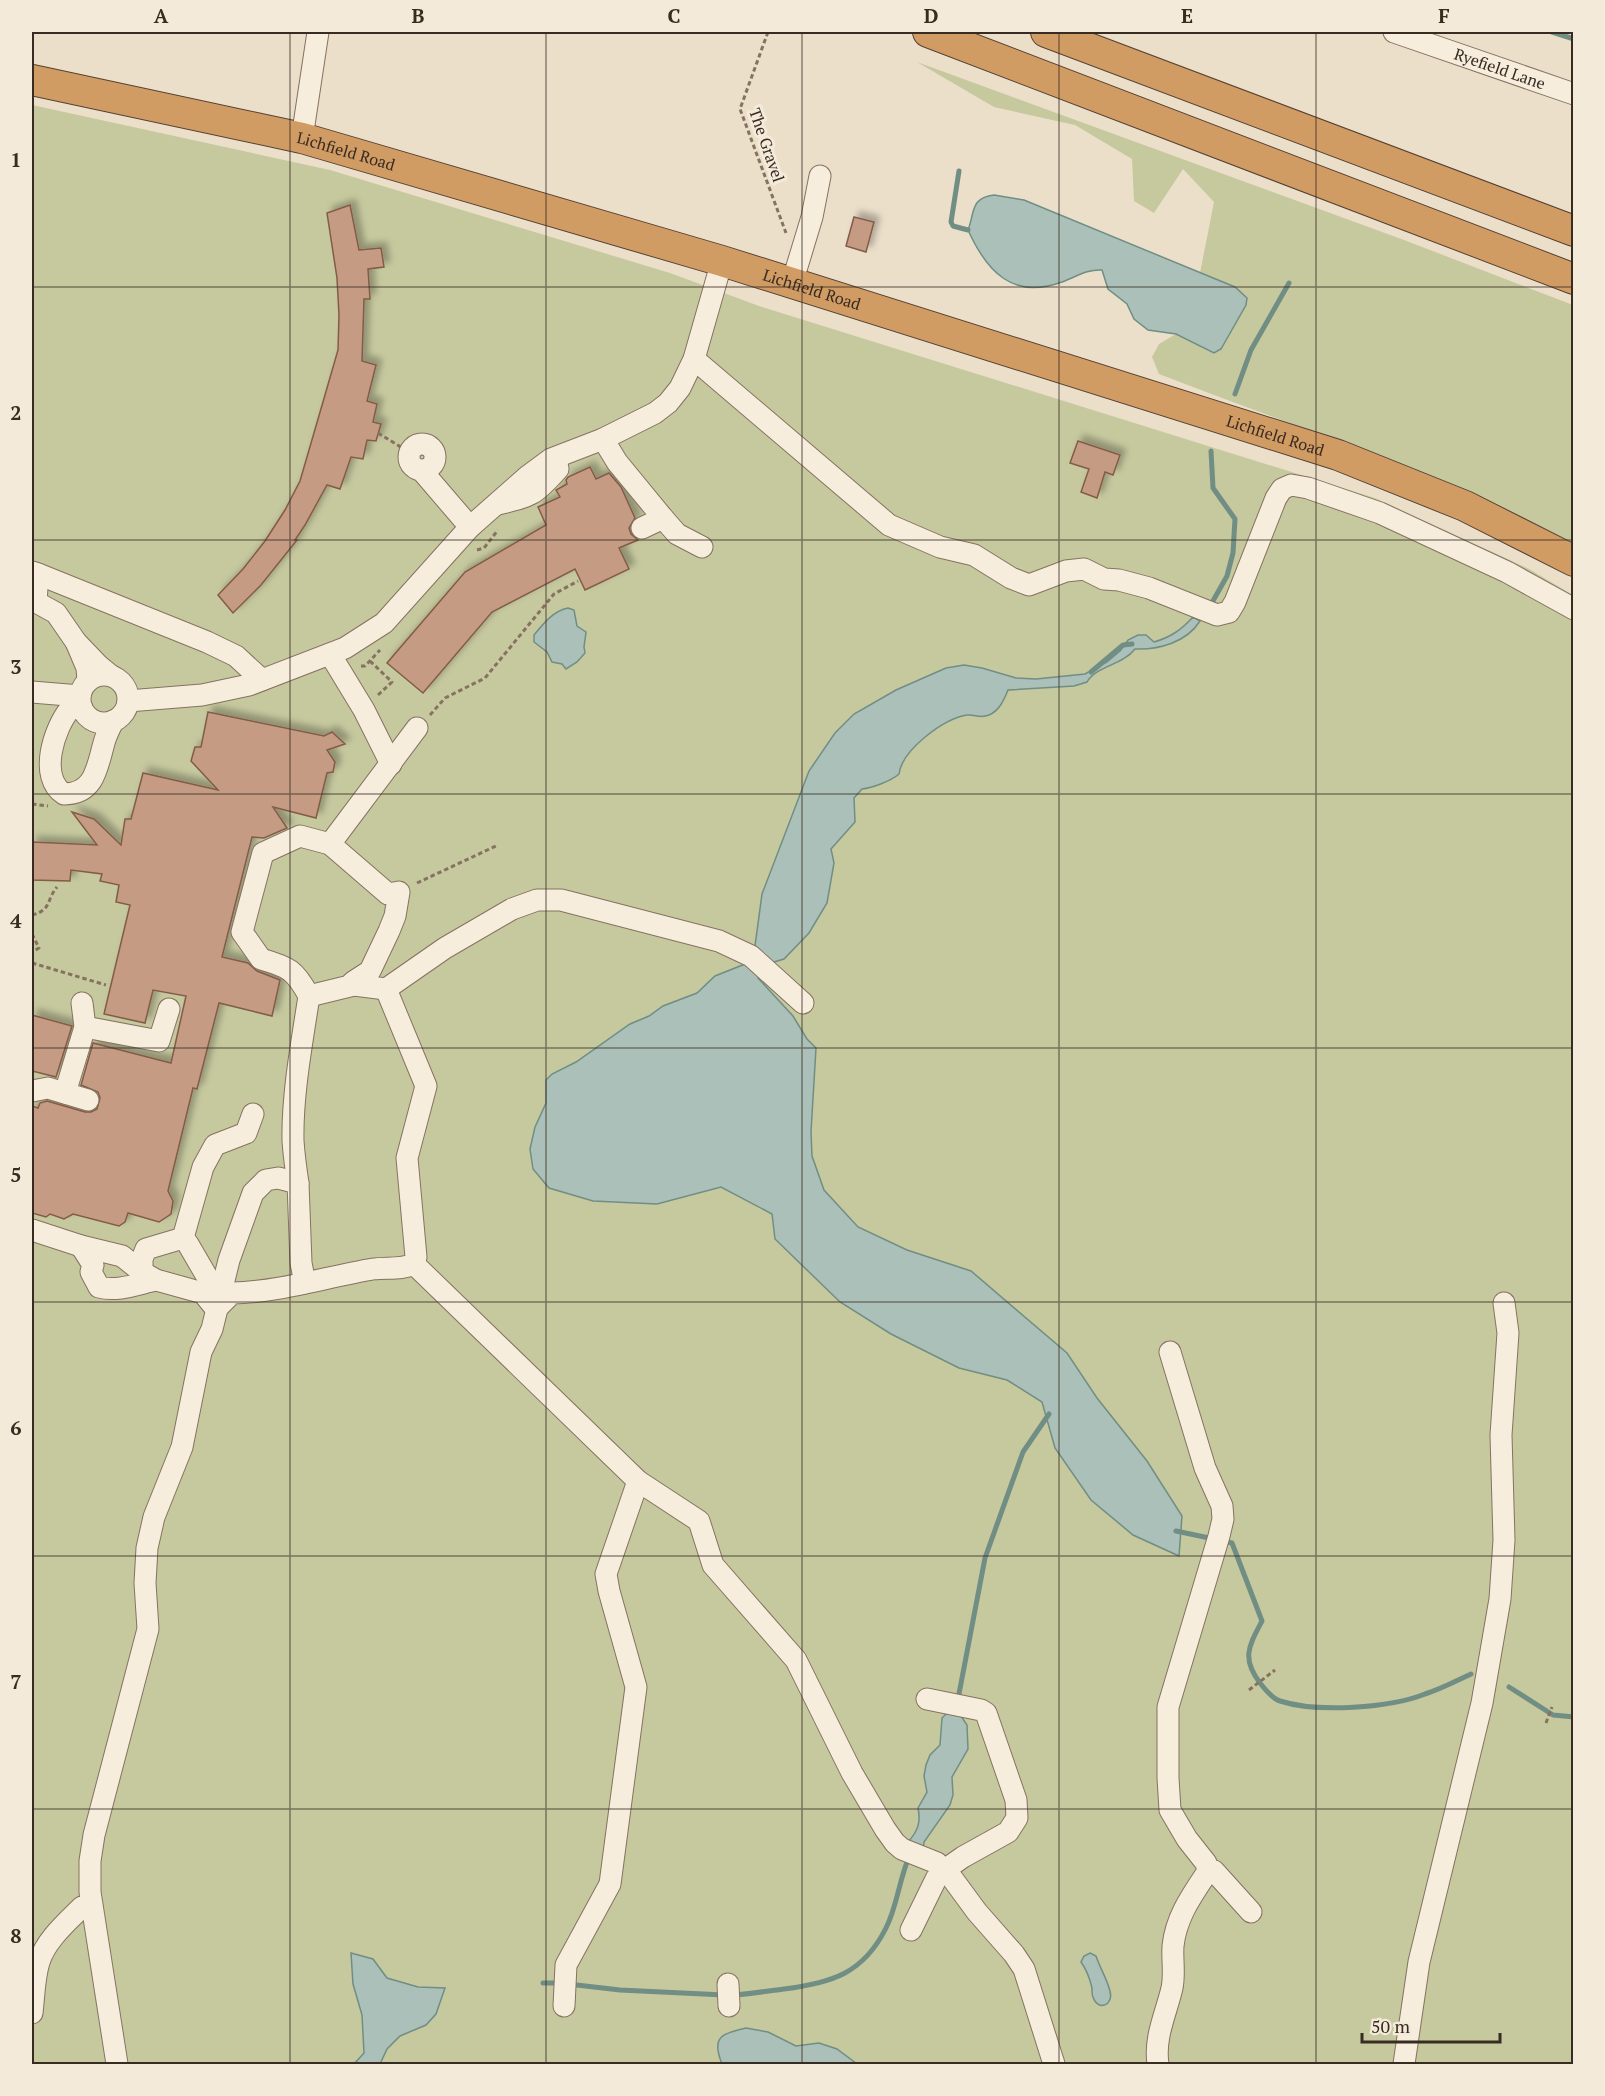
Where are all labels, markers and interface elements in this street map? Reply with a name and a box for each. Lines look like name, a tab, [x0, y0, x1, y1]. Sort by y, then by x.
text: A	[154, 2, 169, 29]
text: B	[412, 2, 425, 29]
text: C	[667, 2, 681, 29]
text: D	[924, 2, 938, 29]
text: E	[1181, 2, 1193, 29]
text: F	[1438, 2, 1450, 29]
street label: Ryefield Lane	[1451, 43, 1548, 94]
street label: The Gravel	[744, 105, 790, 185]
street label: Lichfield Road	[295, 126, 398, 176]
text: 1	[10, 146, 22, 173]
street label: Lichfield Road	[760, 264, 864, 315]
text: 2	[10, 399, 22, 426]
street label: Lichfield Road	[1224, 410, 1327, 461]
text: 3	[10, 653, 22, 680]
text: 4	[10, 907, 22, 934]
text: 5	[10, 1161, 22, 1188]
text: 6	[10, 1414, 22, 1441]
text: 7	[10, 1668, 22, 1695]
text: 8	[10, 1922, 22, 1949]
scale bar	[1362, 2006, 1500, 2044]
text: 50 m	[1371, 2014, 1411, 2038]

